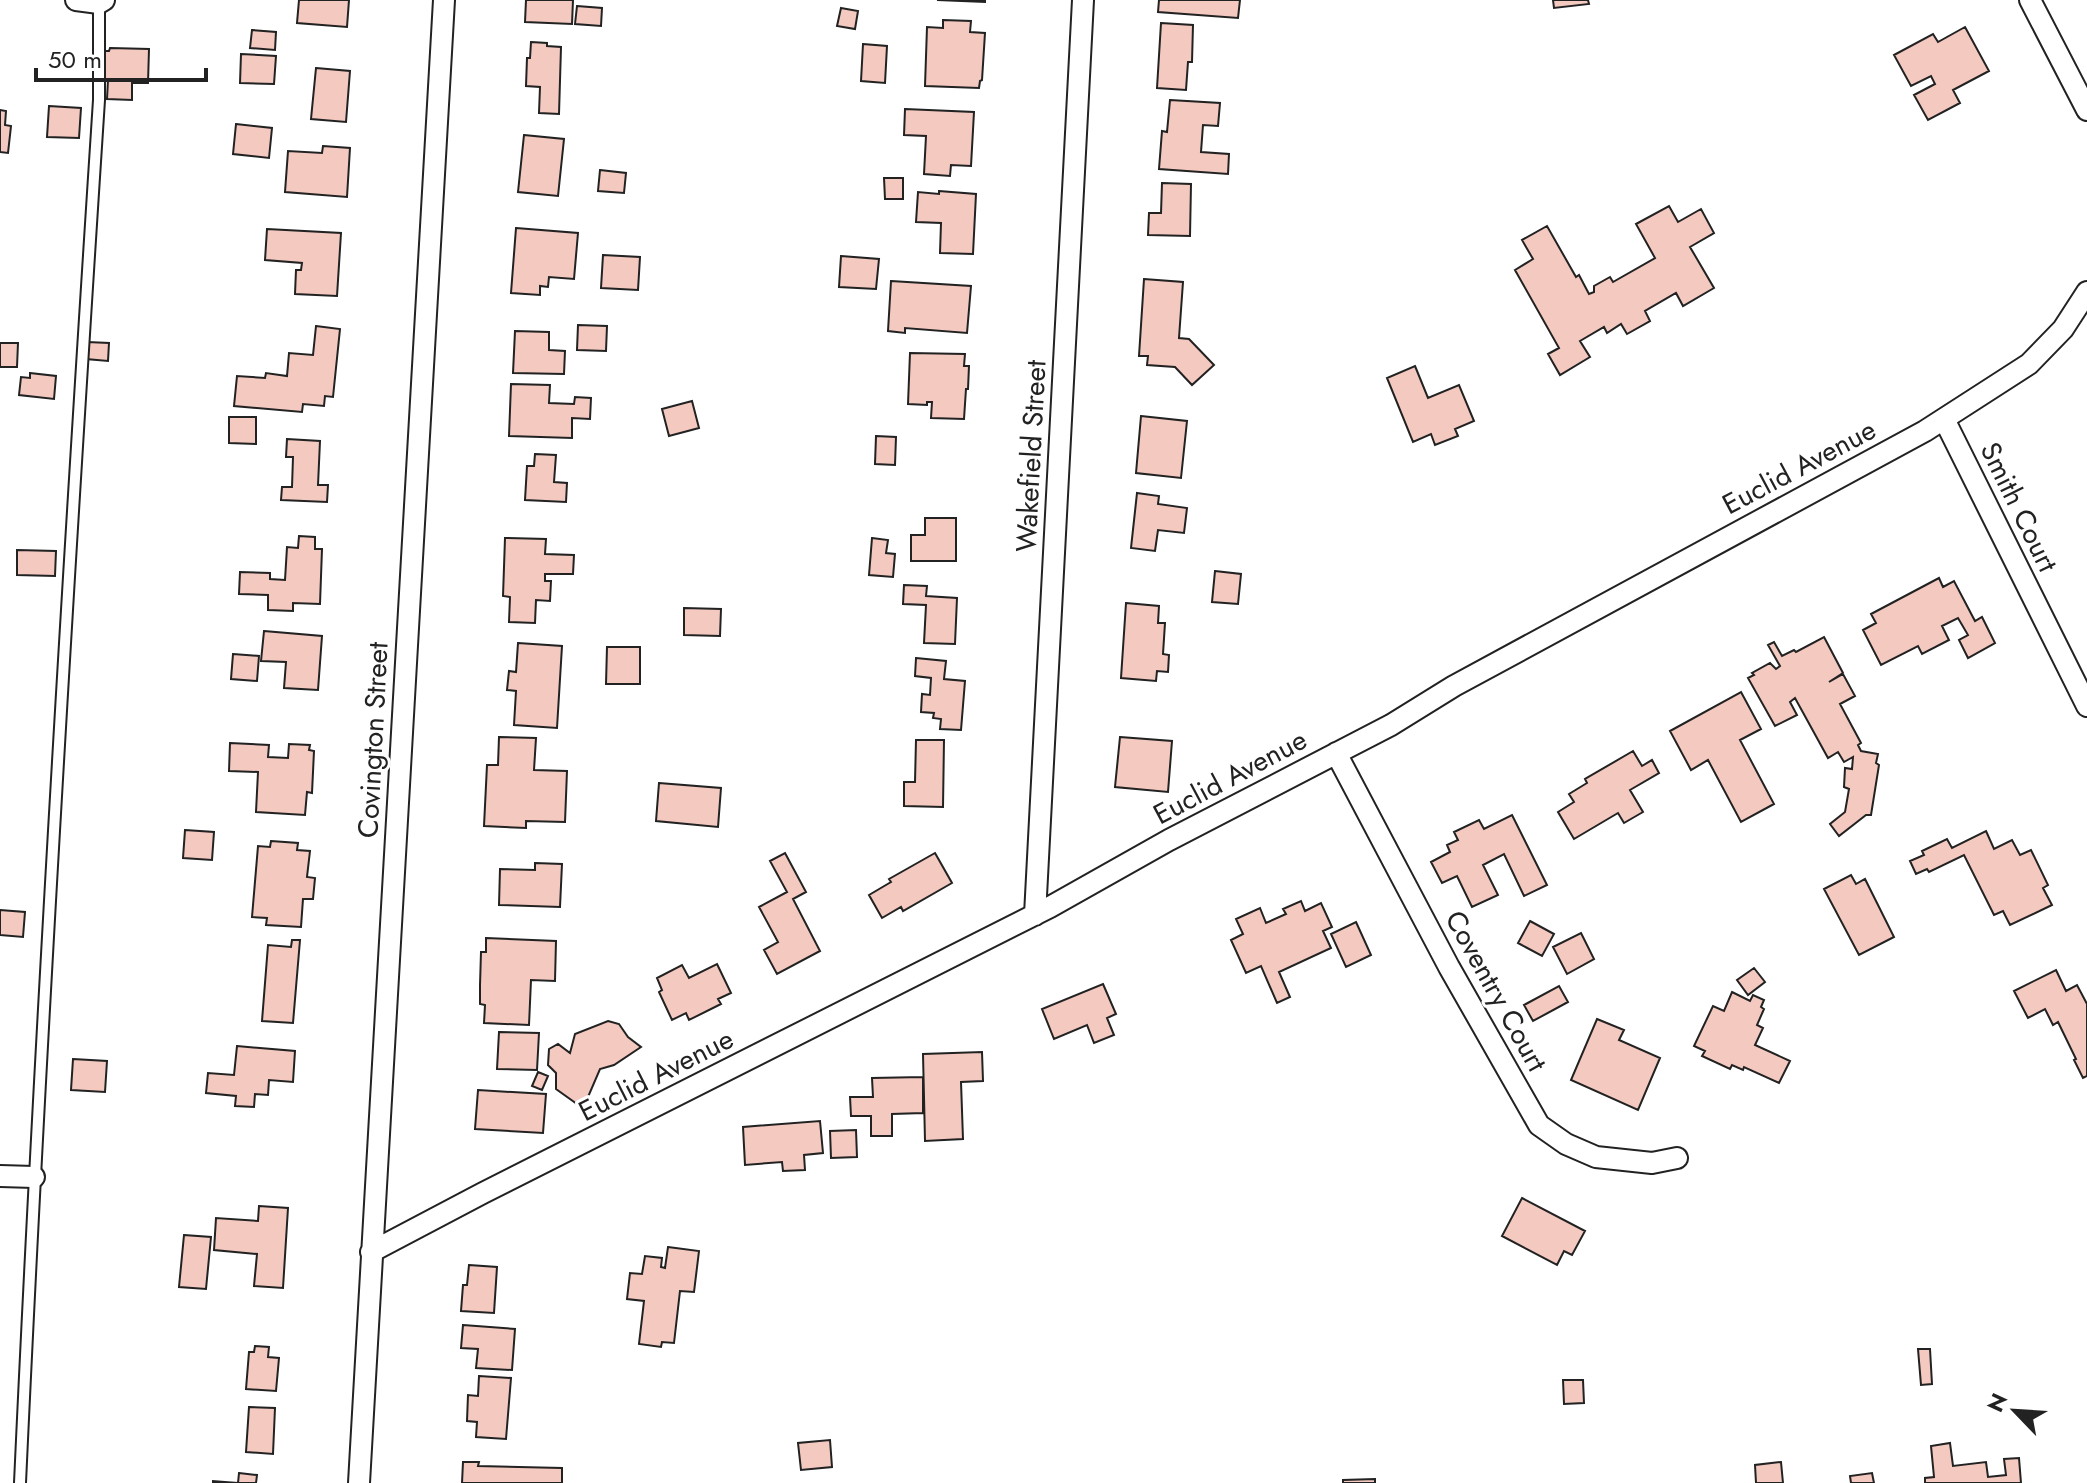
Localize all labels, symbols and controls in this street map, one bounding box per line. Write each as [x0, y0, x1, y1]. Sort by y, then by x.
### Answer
scale bar [36, 32, 206, 82]
text: 50 m [48, 42, 102, 77]
street label: Wakefield Street [1006, 359, 1057, 553]
street label: Euclid Avenue [1715, 409, 1883, 525]
street label: Smith Court [1970, 435, 2068, 579]
street label: Covington Street [347, 641, 399, 839]
street label: Euclid Avenue [1146, 719, 1314, 835]
street label: Coventry Court [1435, 903, 1557, 1079]
street label: Euclid Avenue [571, 1018, 741, 1132]
north arrow [1975, 1371, 2055, 1451]
text: N [1979, 1388, 2015, 1417]

